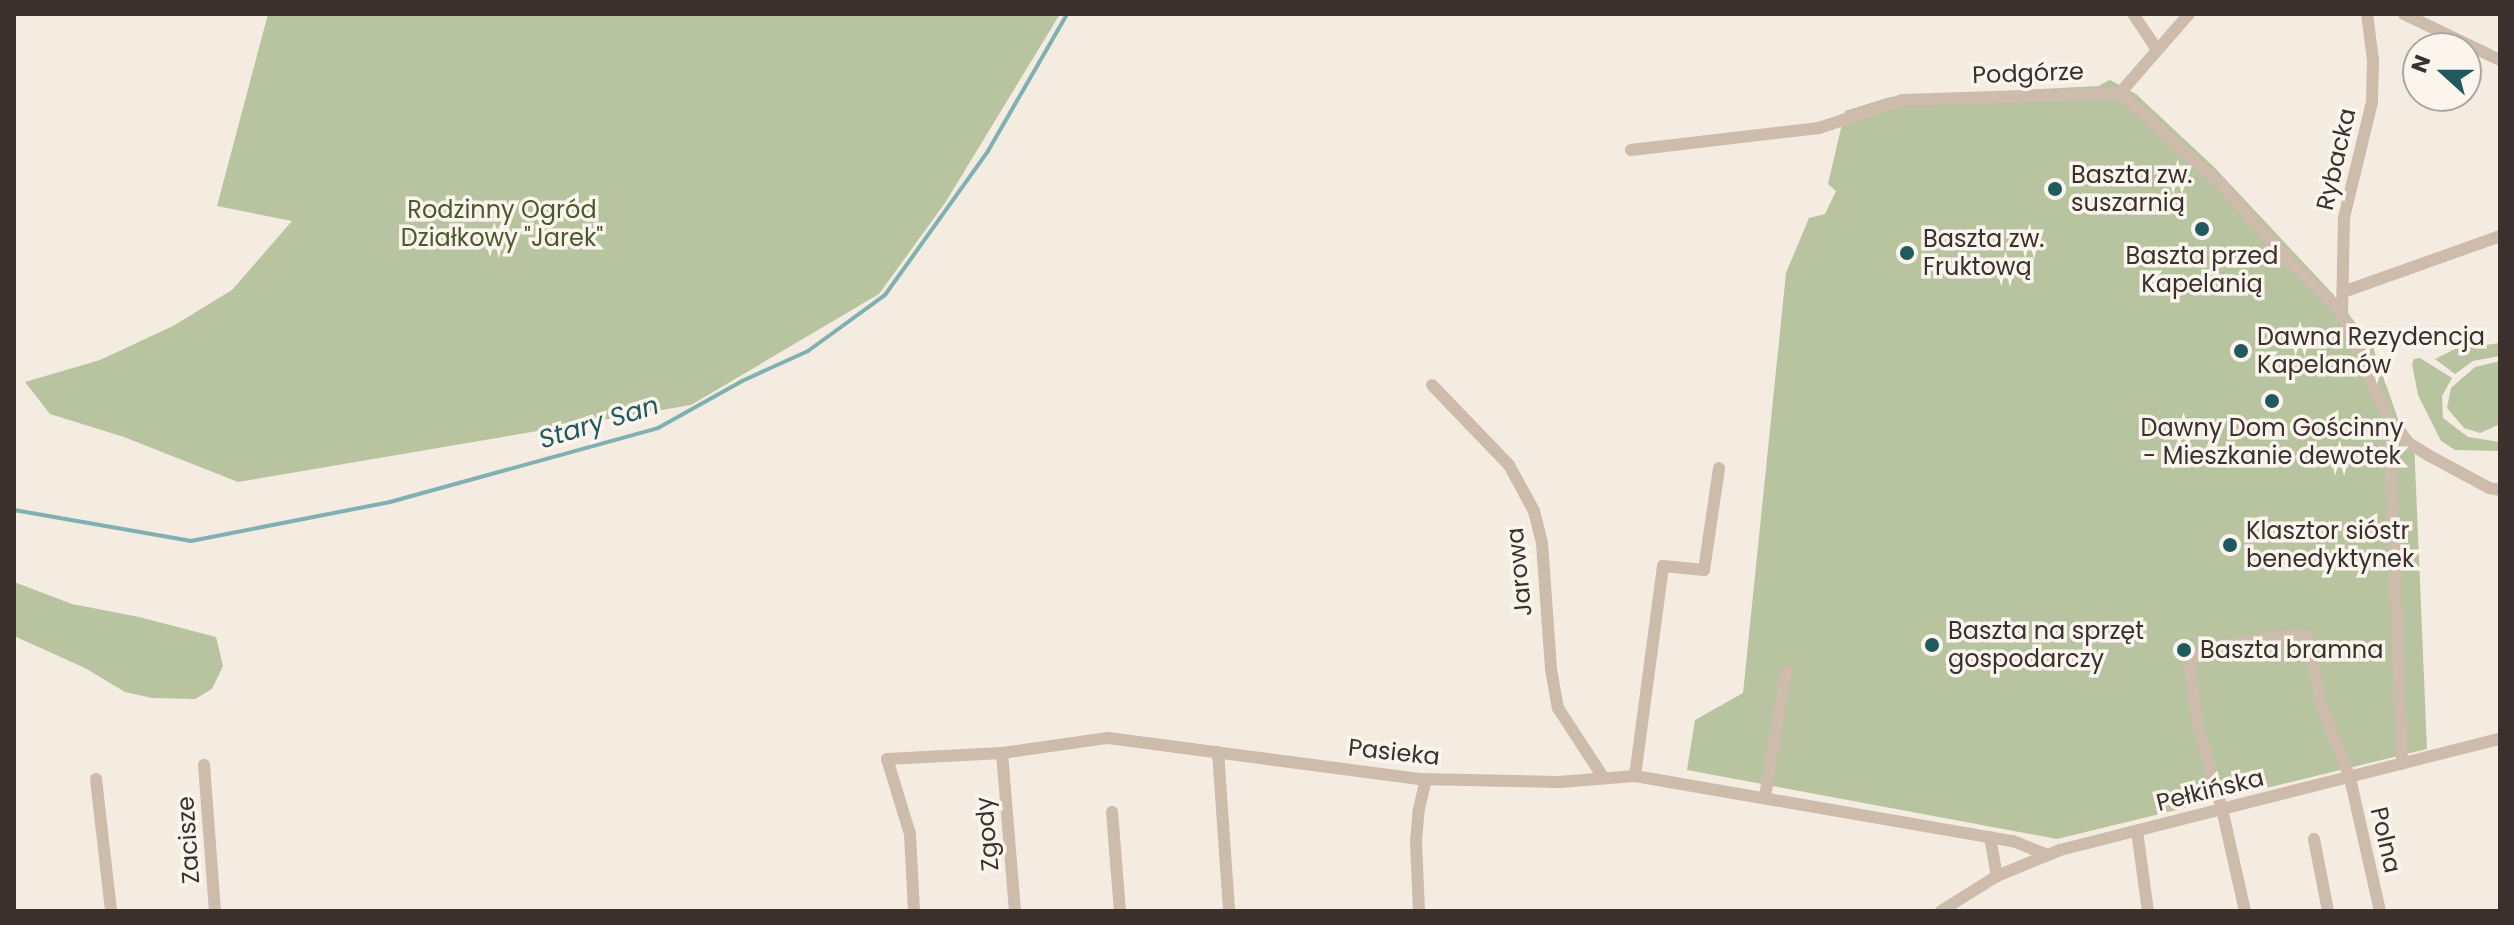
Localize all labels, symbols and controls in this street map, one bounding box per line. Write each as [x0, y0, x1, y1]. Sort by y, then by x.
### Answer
north arrow [2402, 32, 2482, 112]
text: N [2404, 51, 2438, 77]
street label: Podgórze [1972, 57, 2084, 89]
street label: Rybacka [2310, 105, 2362, 213]
place label: Baszta zw. suszarnią [2071, 161, 2192, 217]
marker: Baszta zw. suszarnią [2046, 180, 2064, 198]
park label: Rodzinny Ogród Działkowy "Jarek" [401, 196, 603, 252]
marker: Baszta przed Kapelanią [2193, 220, 2211, 238]
place label: Baszta zw. Fruktową [1923, 225, 2044, 281]
place label: Baszta przed Kapelanią [2126, 242, 2278, 298]
marker: Baszta zw. Fruktową [1898, 244, 1916, 262]
place label: Dawna Rezydencja Kapelanów [2257, 323, 2485, 379]
marker: Dawna Rezydencja Kapelanów [2232, 342, 2250, 360]
water label: Stary San [535, 390, 663, 456]
marker: Dawny Dom Gościnny - Mieszkanie dewotek [2263, 392, 2281, 410]
place label: Dawny Dom Gościnny - Mieszkanie dewotek [2141, 414, 2403, 470]
place label: Klasztor sióstr benedyktynek [2246, 517, 2414, 573]
street label: Jarowa [1500, 526, 1538, 618]
marker: Klasztor sióstr benedyktynek [2221, 536, 2239, 554]
place label: Baszta na sprzęt gospodarczy [1948, 617, 2144, 673]
marker: Baszta na sprzęt gospodarczy [1923, 636, 1941, 654]
place label: Baszta bramna [2200, 636, 2383, 664]
marker: Baszta bramna [2175, 641, 2193, 659]
street label: Pasieka [1347, 733, 1441, 771]
street label: Pełkińska [2153, 763, 2267, 817]
street label: Zacisze [171, 795, 205, 885]
street label: Zgody [969, 796, 1005, 872]
street label: Polna [2364, 804, 2408, 876]

